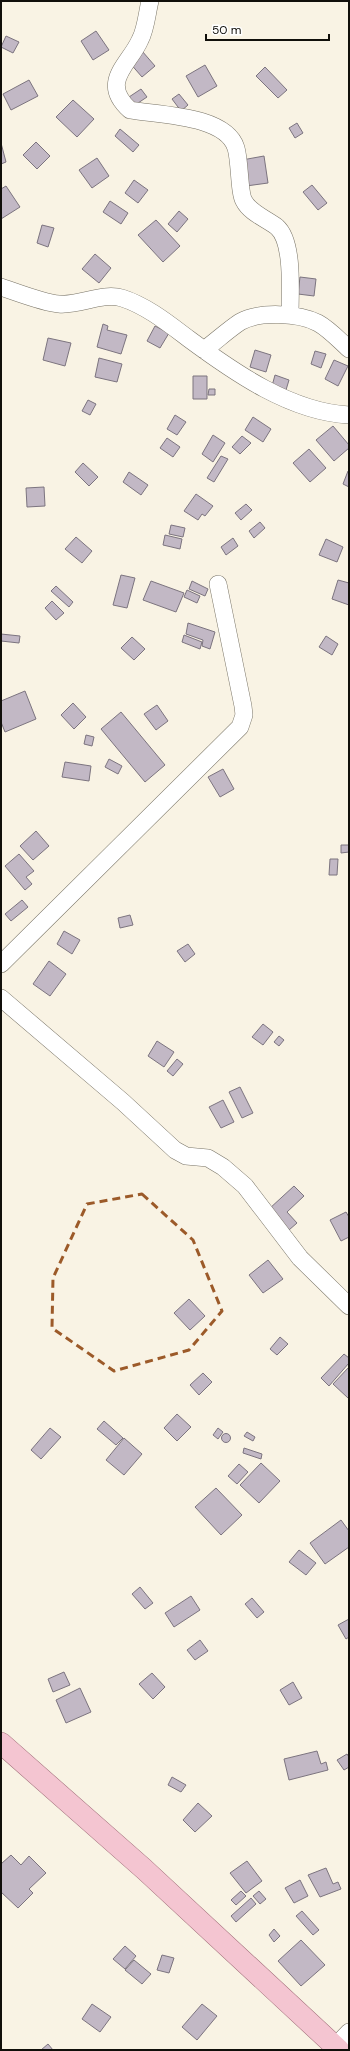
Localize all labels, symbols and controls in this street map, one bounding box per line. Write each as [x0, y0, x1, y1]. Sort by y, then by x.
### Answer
scale bar [206, 16, 329, 42]
text: 50 m [212, 22, 241, 38]

